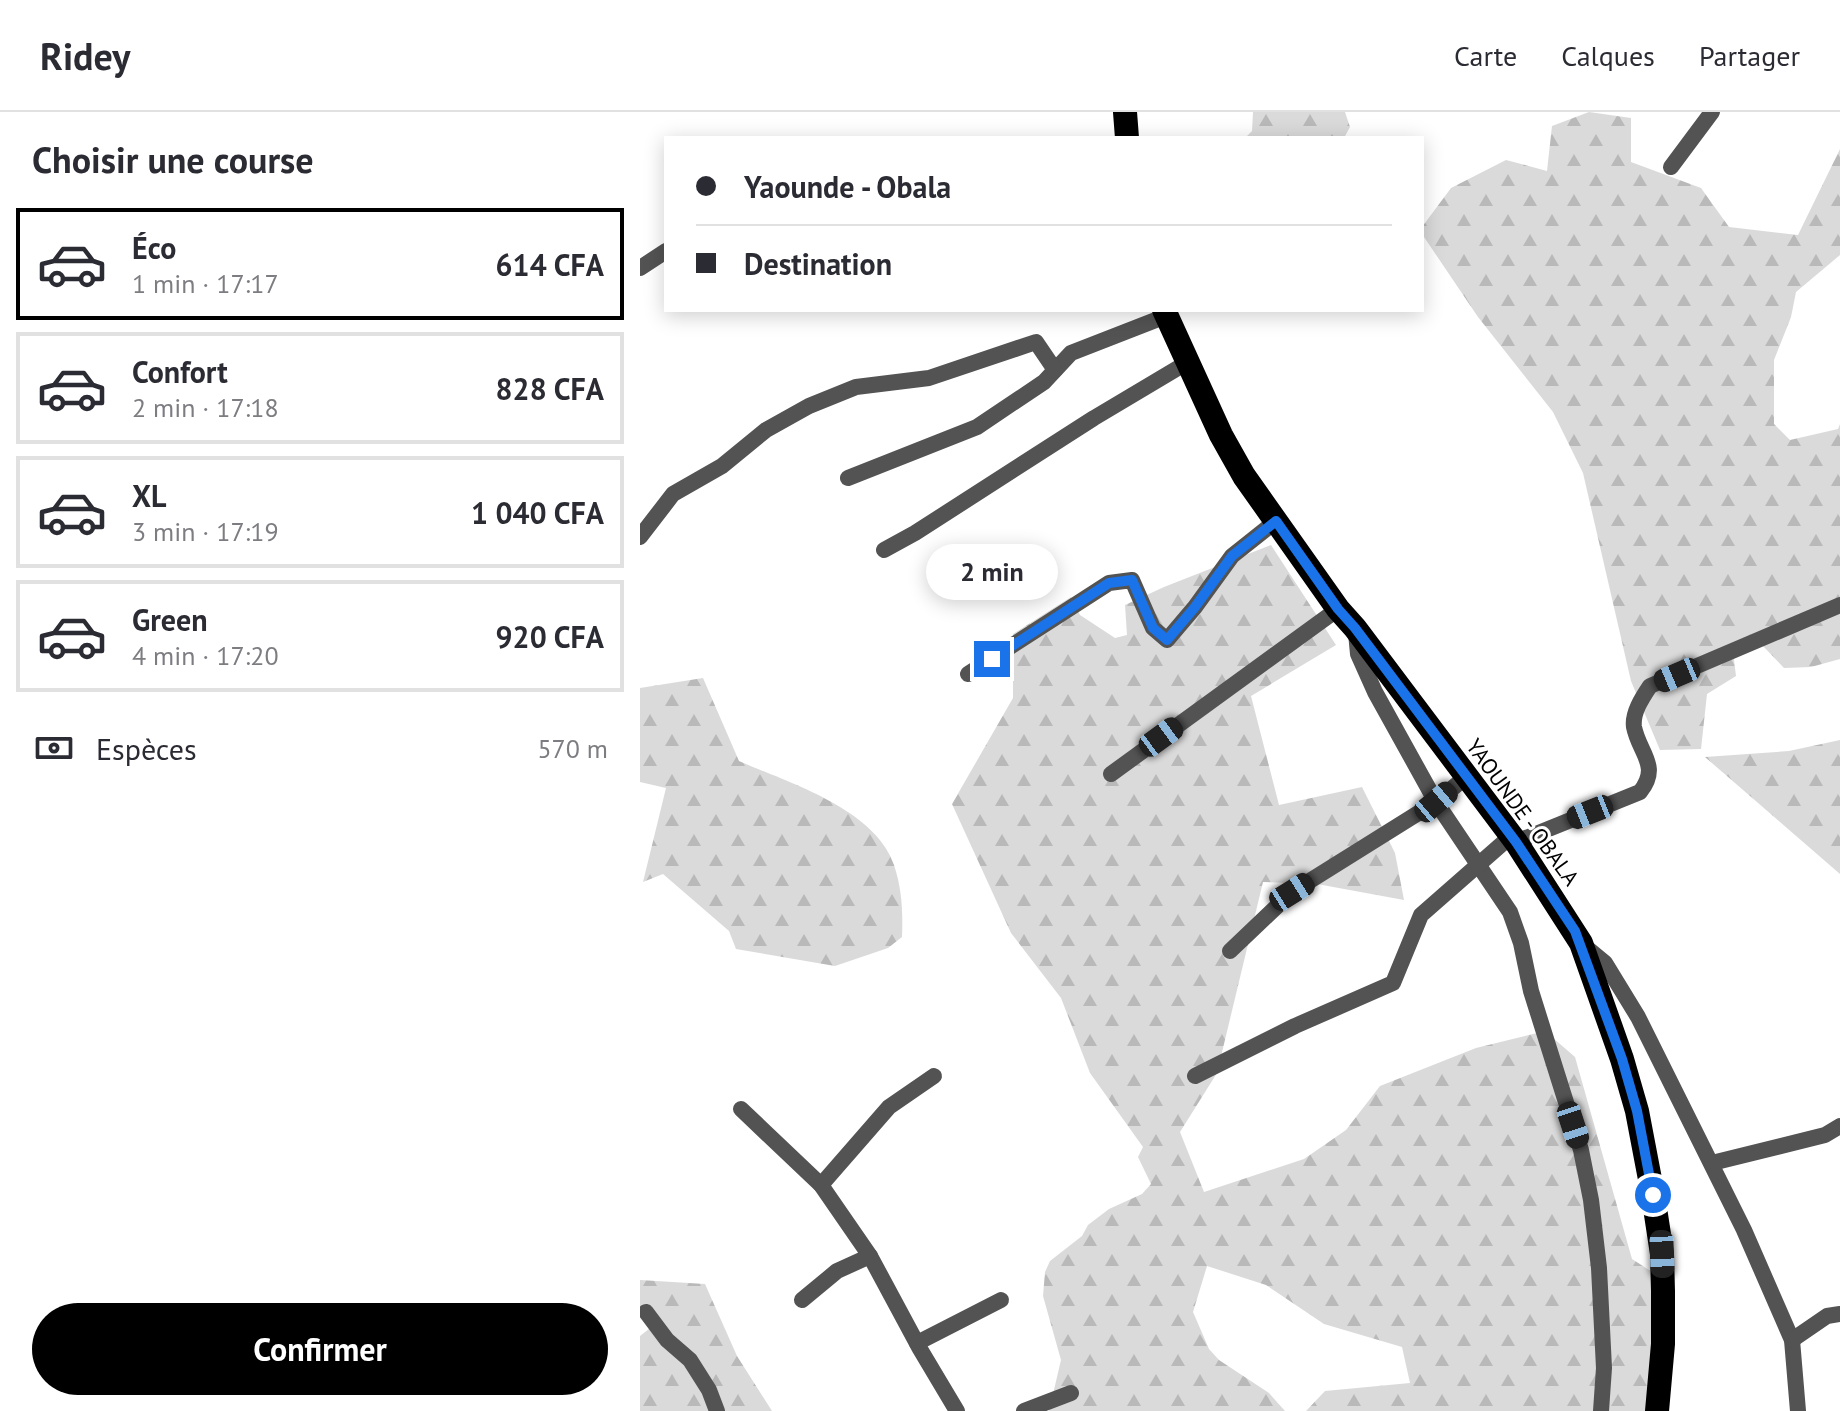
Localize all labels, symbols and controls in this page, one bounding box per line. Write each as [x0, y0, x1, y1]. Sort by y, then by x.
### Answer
text: Ridey [40, 31, 131, 80]
text: Carte [1454, 37, 1517, 74]
text: Calques [1561, 37, 1655, 74]
text: Partager [1699, 37, 1800, 74]
text: Choisir une course [32, 136, 314, 183]
text: Yaounde - Obala [744, 167, 951, 206]
icon: car [36, 228, 108, 300]
text: Éco [132, 228, 176, 267]
text: Destination [744, 244, 892, 283]
text: 614 CFA [496, 245, 604, 284]
text: 1 min · 17:17 [132, 267, 279, 300]
icon: car [36, 352, 108, 424]
text: Confort [132, 352, 228, 391]
text: 828 CFA [496, 369, 604, 408]
text: 2 min · 17:18 [132, 391, 279, 424]
icon: car [36, 476, 108, 548]
text: XL [132, 476, 166, 515]
text: 1 040 CFA [471, 493, 604, 532]
text: 3 min · 17:19 [132, 515, 279, 548]
callout: 2 min [926, 543, 1058, 599]
text: 2 min [960, 555, 1024, 588]
icon: car [36, 600, 108, 672]
text: Green [132, 600, 207, 639]
text: 920 CFA [496, 617, 604, 656]
text: 4 min · 17:20 [132, 639, 279, 672]
route end [974, 641, 1010, 677]
car [1650, 655, 1704, 695]
car [1135, 713, 1187, 761]
icon: cash [32, 726, 76, 770]
text: Espèces [96, 729, 197, 768]
text: 570 m [537, 732, 608, 765]
street label: YAOUNDE - OBALA [1460, 733, 1586, 891]
car [1410, 777, 1462, 827]
car [1563, 792, 1617, 832]
car [1265, 869, 1319, 915]
car [1554, 1098, 1592, 1152]
route start [1635, 1177, 1671, 1213]
car [1649, 1230, 1675, 1278]
button: Confirmer [32, 1303, 608, 1395]

